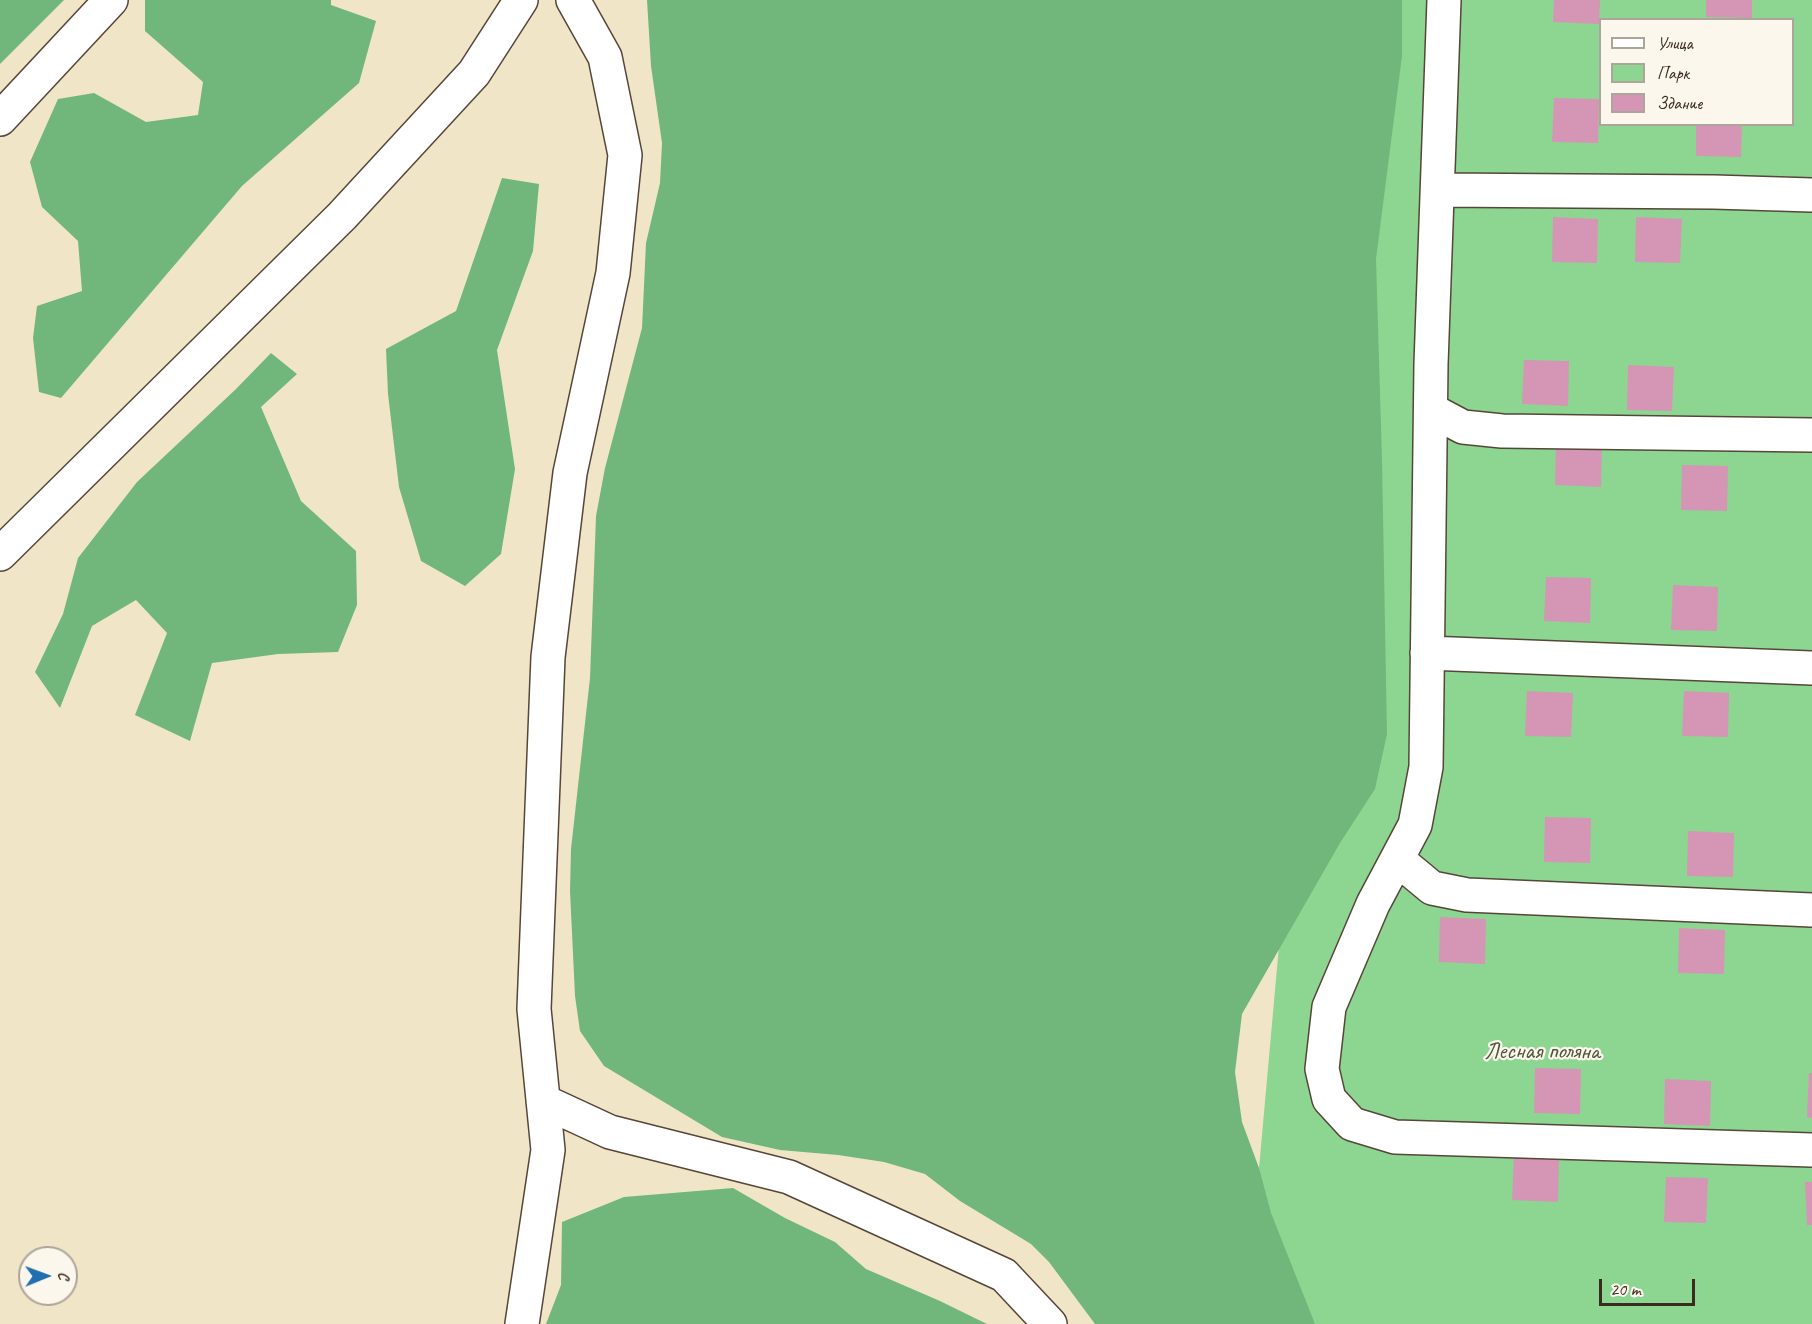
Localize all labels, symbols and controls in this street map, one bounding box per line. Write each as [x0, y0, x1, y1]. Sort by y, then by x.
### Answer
legend [1599, 18, 1794, 126]
text: Улица [1657, 32, 1693, 54]
text: Парк [1657, 62, 1689, 84]
text: Здание [1657, 92, 1702, 114]
park label: Лесная поляна [1484, 1038, 1600, 1066]
north arrow [18, 1246, 78, 1306]
scale bar [1602, 1267, 1698, 1305]
text: С [54, 1272, 74, 1280]
text: 20 m [1610, 1278, 1641, 1300]

